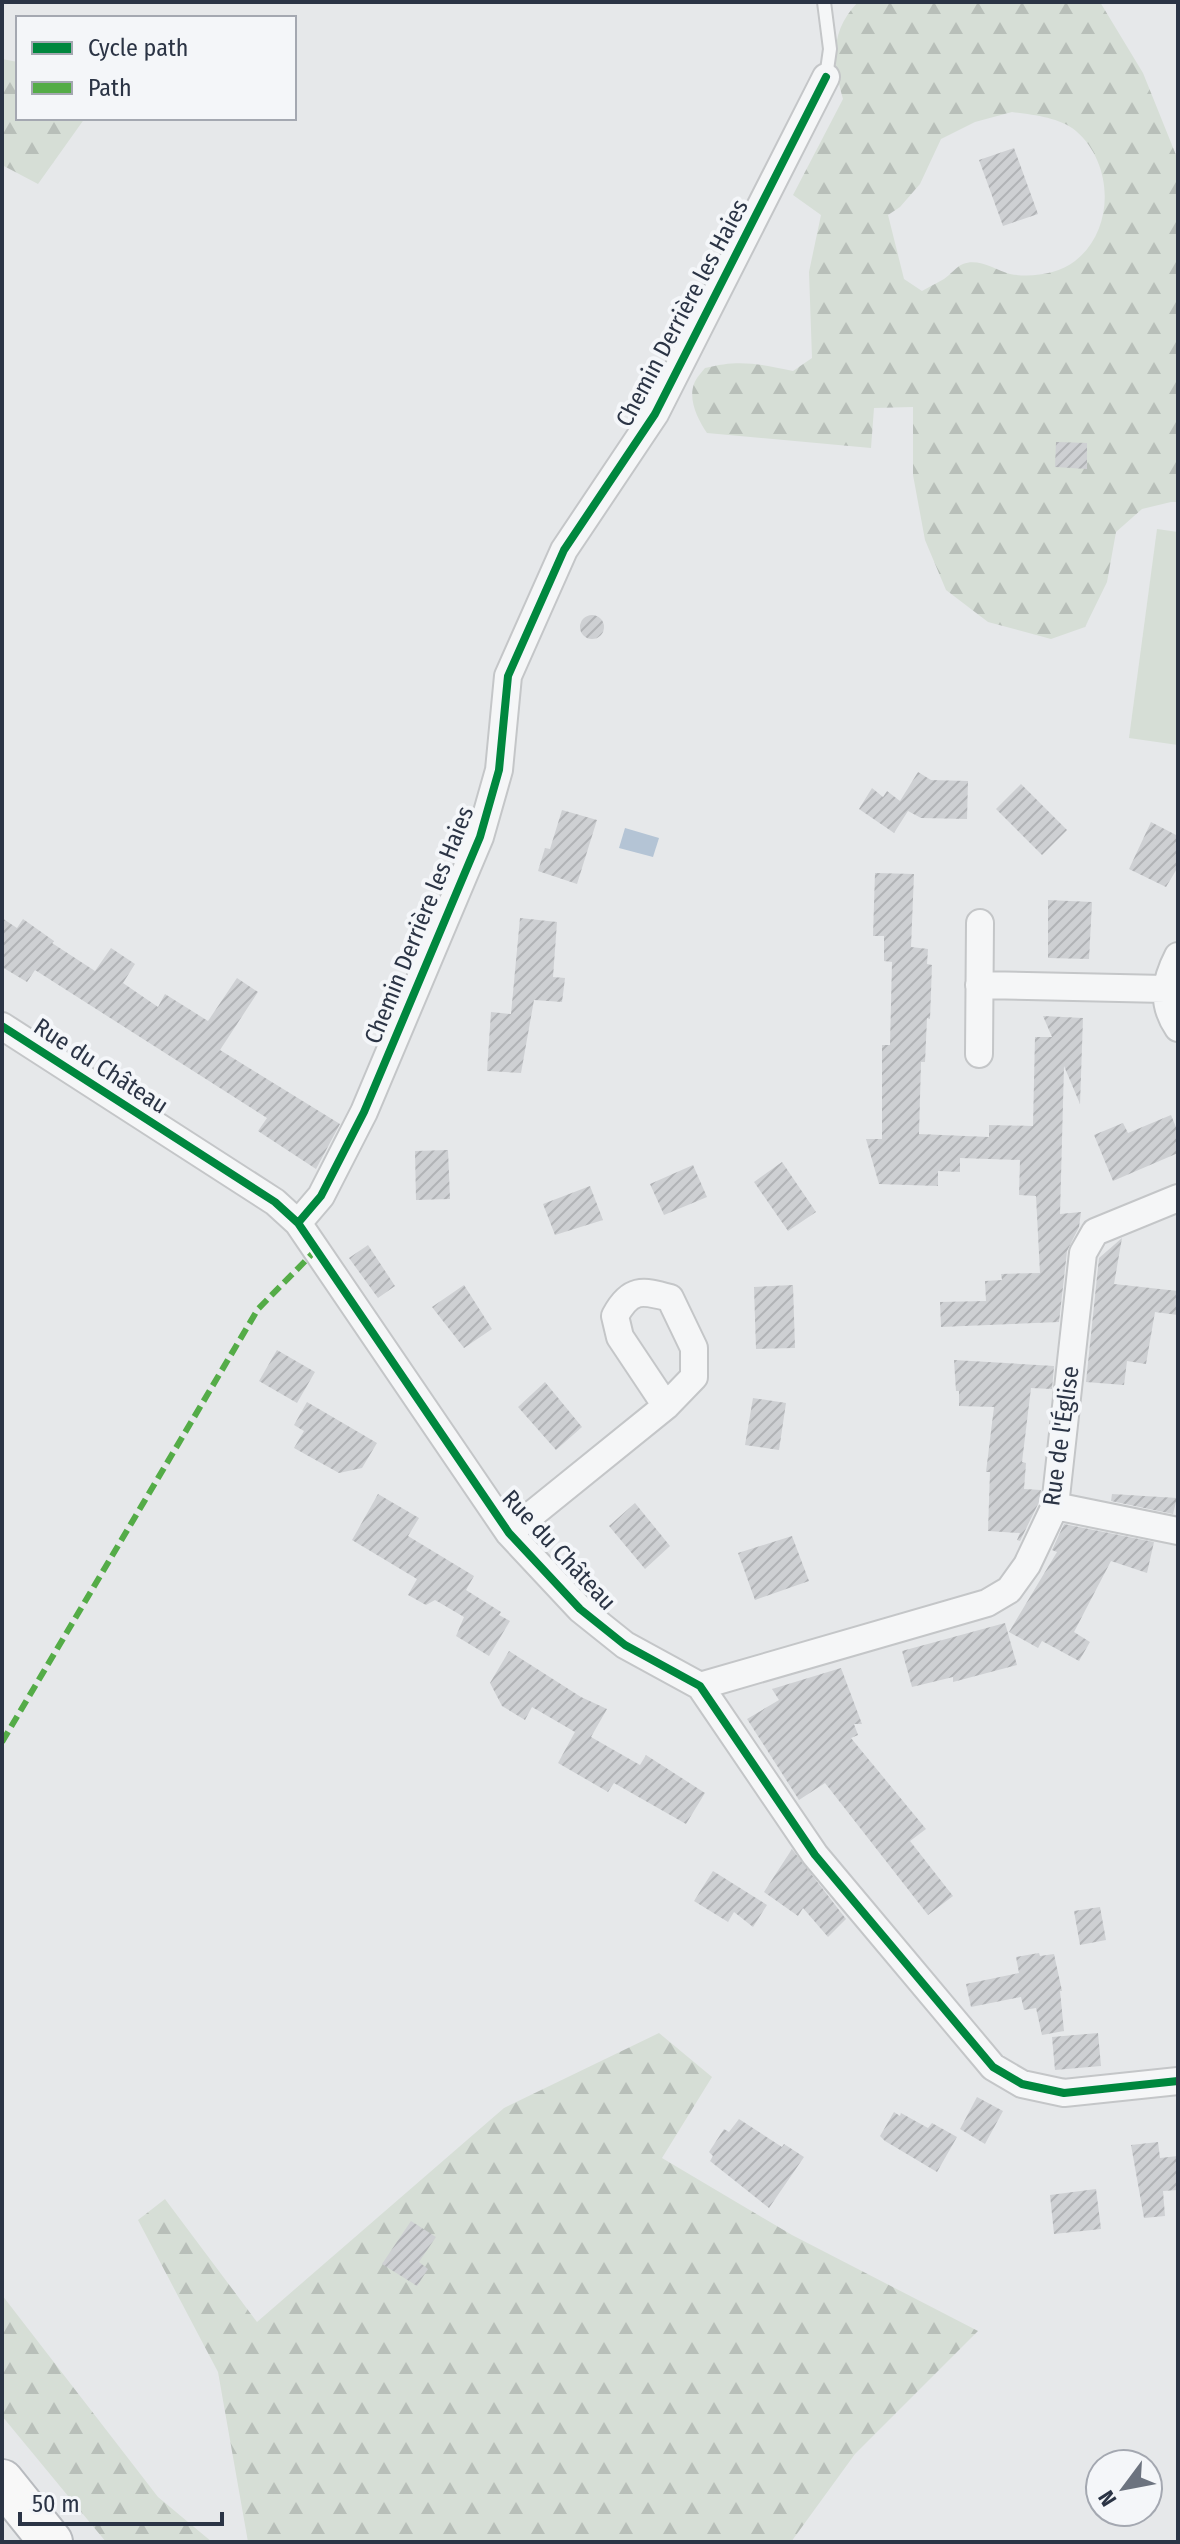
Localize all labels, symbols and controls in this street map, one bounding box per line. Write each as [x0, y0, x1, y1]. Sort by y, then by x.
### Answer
legend [16, 16, 296, 120]
text: Cycle path [88, 34, 188, 62]
text: Path [88, 74, 132, 102]
street label: Chemin Derrière les Haies [610, 195, 754, 431]
street label: Chemin Derrière les Haies [359, 802, 479, 1048]
street label: Rue du Château [29, 1012, 173, 1120]
street label: Rue de l'Église [1036, 1364, 1085, 1508]
street label: Rue du Château [496, 1484, 622, 1616]
north arrow [1084, 2448, 1164, 2528]
scale bar [20, 2476, 222, 2526]
text: N [1093, 2486, 1122, 2511]
text: 50 m [32, 2490, 80, 2518]

